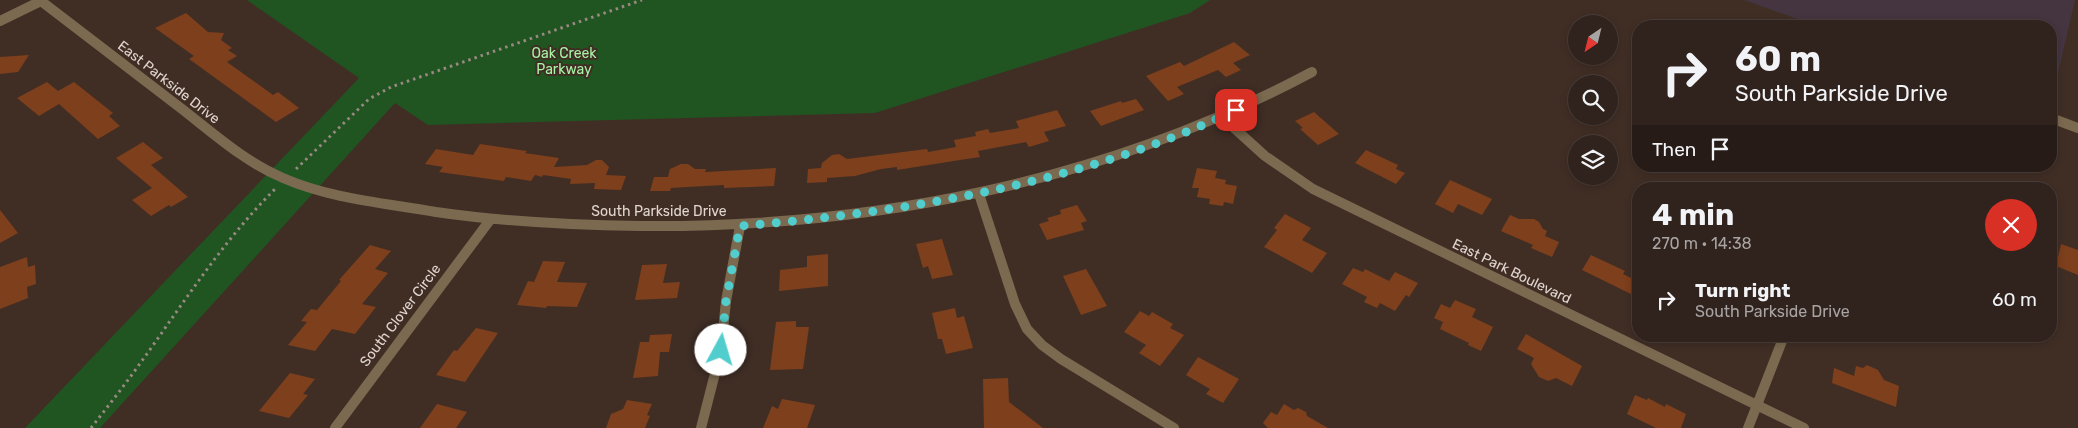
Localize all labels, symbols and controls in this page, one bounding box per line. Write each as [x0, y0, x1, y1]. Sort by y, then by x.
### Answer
north arrow [1568, 15, 1618, 65]
map controls [1568, 15, 1618, 185]
street label: East Parkside Drive [114, 37, 223, 128]
text: 60 m [1735, 38, 1821, 80]
icon: right [1652, 40, 1717, 105]
park label: Oak Creek Parkway [531, 45, 597, 78]
button: search [1568, 75, 1618, 125]
text: South Parkside Drive [1735, 80, 1948, 107]
pin [1215, 89, 1257, 131]
icon: arrive [1222, 96, 1250, 124]
button: layers [1568, 135, 1618, 185]
icon: arrive [1706, 135, 1734, 163]
text: Then [1652, 138, 1696, 161]
text: 4 min [1652, 197, 1734, 233]
button: close [1985, 199, 2037, 251]
street label: South Parkside Drive [591, 203, 727, 220]
text: 270 m · 14:38 [1652, 234, 1752, 253]
street label: East Park Boulevard [1450, 235, 1574, 308]
street label: South Clover Circle [356, 261, 445, 370]
text: Turn right [1695, 279, 1790, 302]
icon: right [1652, 286, 1680, 314]
text: 60 m [1992, 288, 2037, 311]
text: South Parkside Drive [1695, 302, 1850, 321]
position arrow [694, 323, 746, 375]

